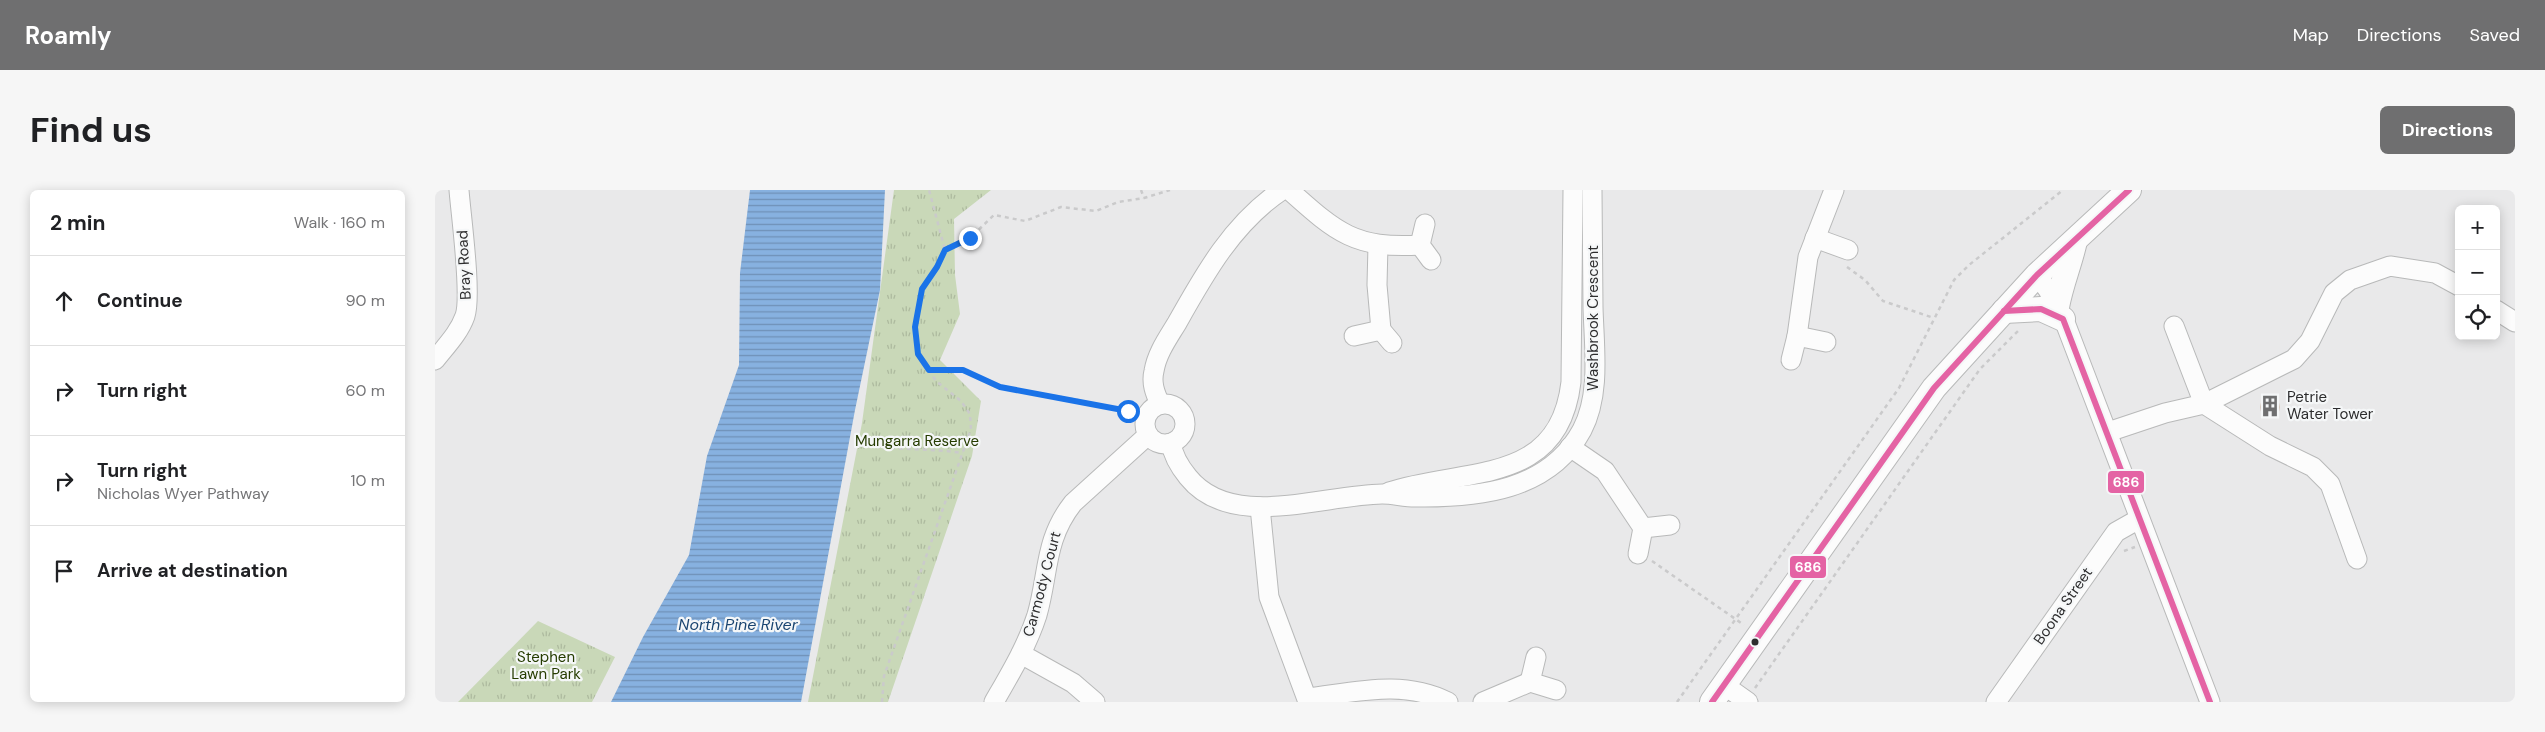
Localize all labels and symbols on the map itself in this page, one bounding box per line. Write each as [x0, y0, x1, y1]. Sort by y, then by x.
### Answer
route end [959, 227, 982, 250]
street label: Bray Road [452, 230, 476, 300]
street label: Washbrook Crescent [1583, 245, 1603, 391]
place label: Petrie Water Tower [2287, 387, 2374, 424]
building icon: Petrie Water Tower [2257, 393, 2283, 419]
route start [1117, 400, 1140, 423]
park label: Mungarra Reserve [855, 431, 979, 451]
line badge: 686 [2107, 470, 2145, 494]
text: 686 [2113, 473, 2139, 491]
street label: Carmody Court [1018, 529, 1066, 639]
line badge: 686 [1789, 555, 1827, 579]
text: 686 [1795, 558, 1821, 576]
street label: Boona Street [2029, 563, 2097, 649]
water label: North Pine River [678, 614, 799, 635]
unlabelled marker [1750, 637, 1760, 647]
park label: Stephen Lawn Park [511, 647, 581, 684]

